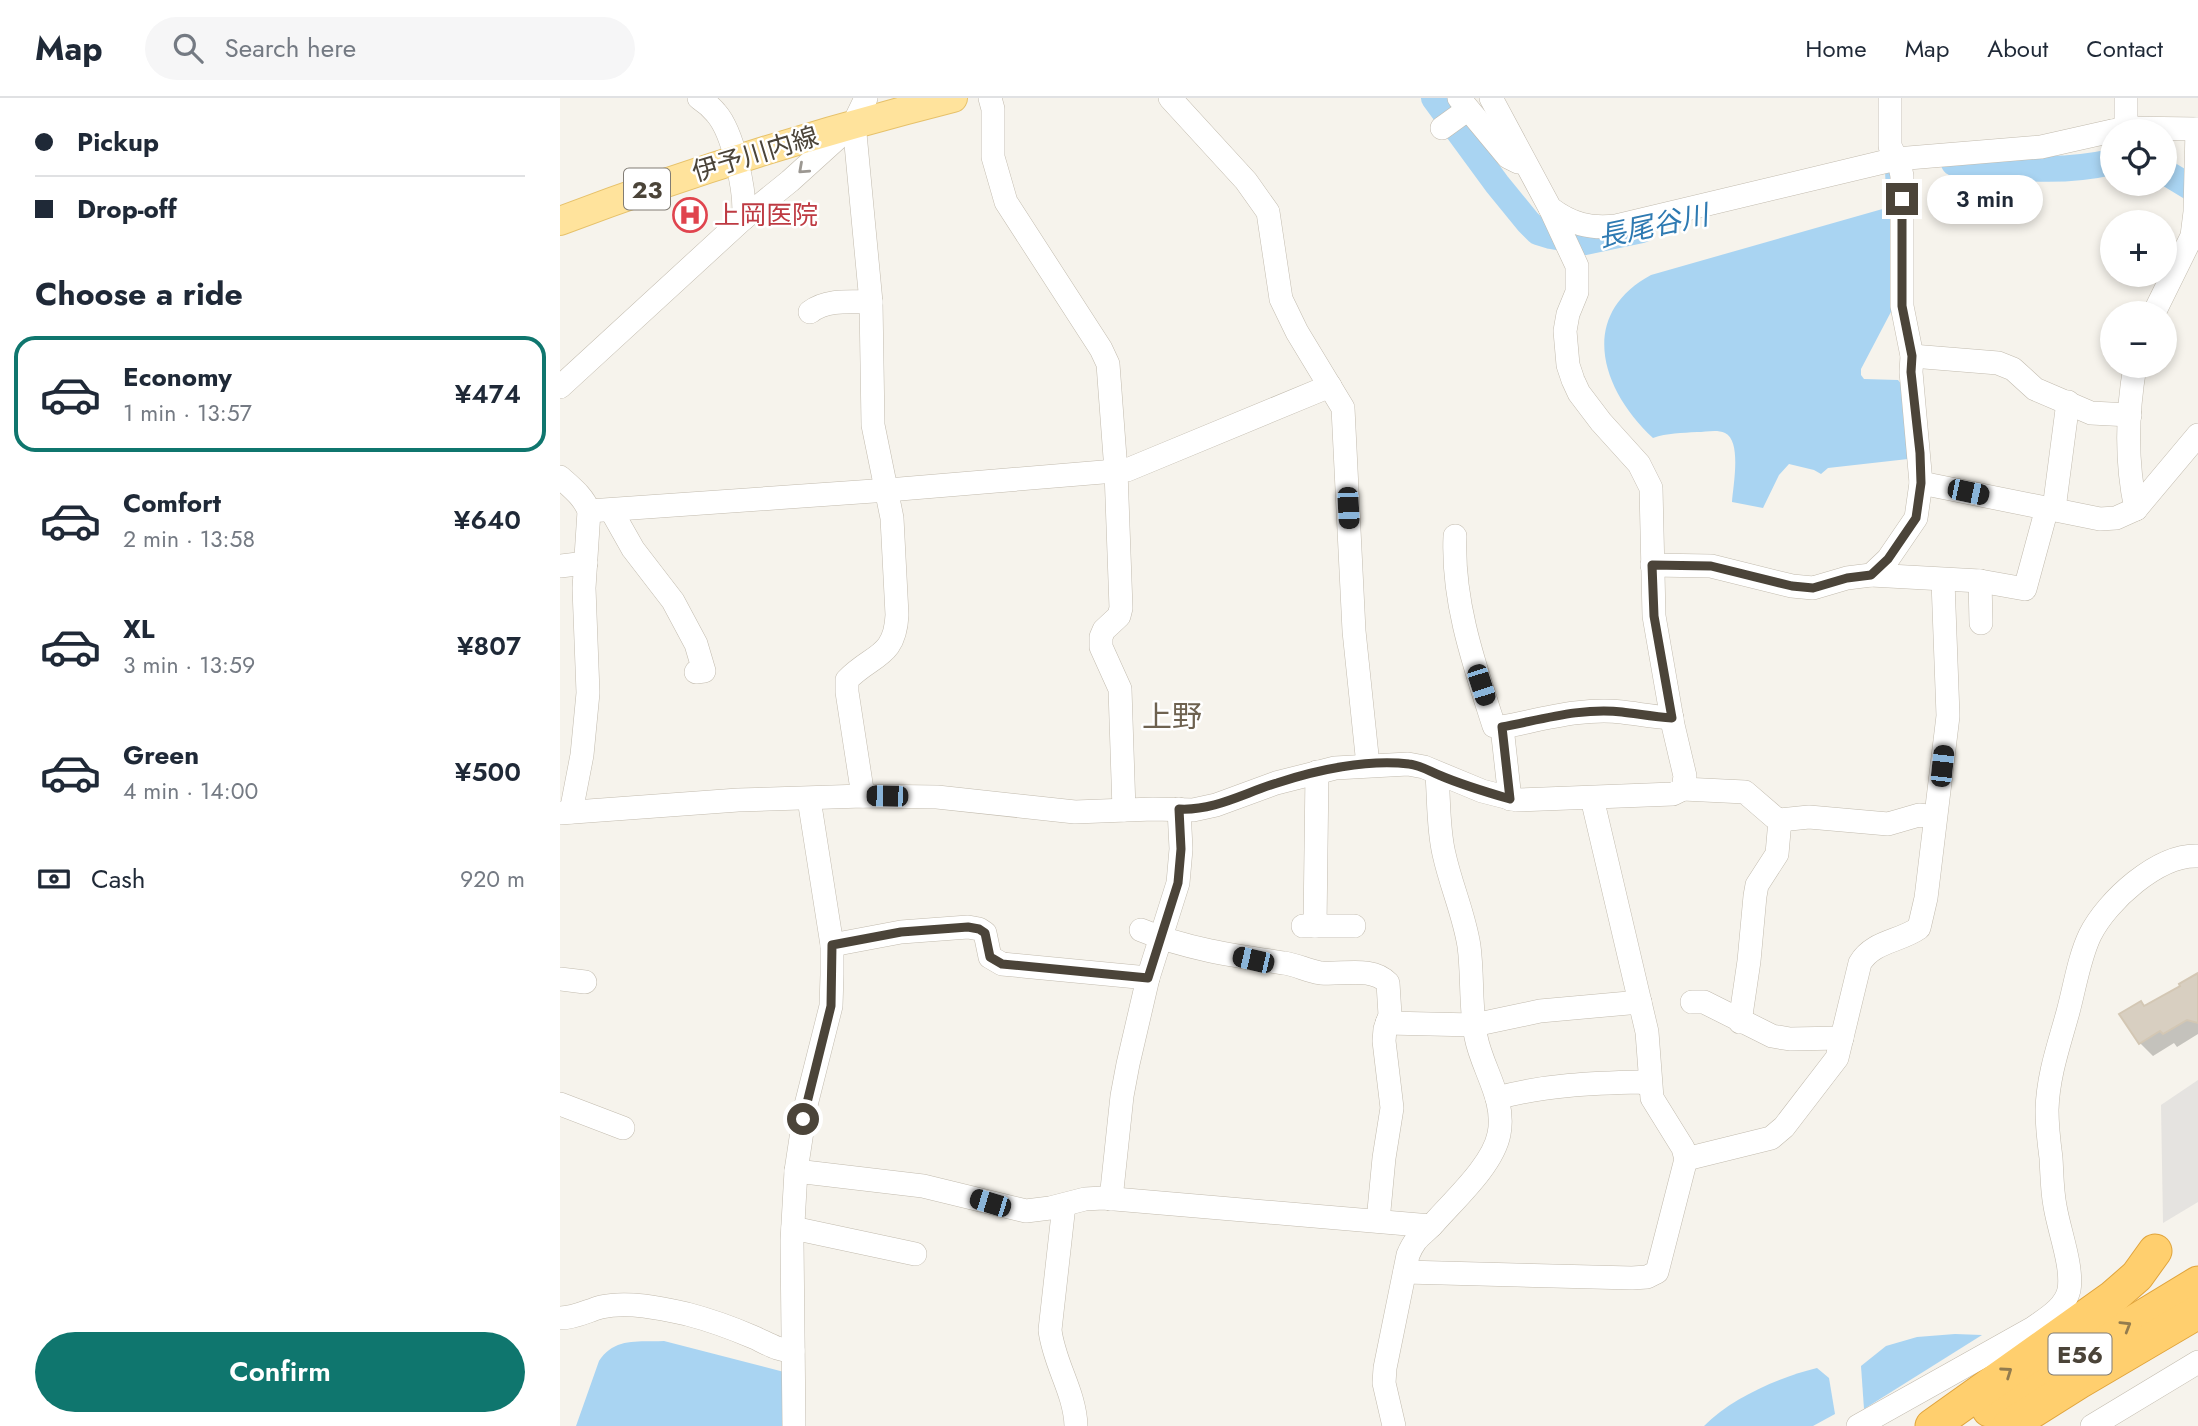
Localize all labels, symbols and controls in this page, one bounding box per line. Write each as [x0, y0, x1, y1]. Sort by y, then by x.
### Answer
search box [145, 17, 635, 80]
text: Map [35, 25, 103, 72]
icon: search [169, 29, 207, 67]
text: Search here [225, 29, 356, 67]
text: Home [1805, 31, 1867, 66]
text: Map [1905, 31, 1949, 66]
text: About [1987, 31, 2048, 66]
text: Contact [2086, 31, 2163, 66]
street label: 伊予川内線 [687, 117, 823, 191]
map controls [2100, 119, 2177, 378]
button: locate [2100, 119, 2177, 196]
text: Pickup [77, 123, 159, 161]
one-way arrow [798, 161, 811, 173]
road number: 23 [624, 168, 670, 210]
callout: 3 min [1926, 174, 2042, 224]
text: 3 min [1956, 182, 2014, 216]
route end [1886, 183, 1918, 215]
text: Drop-off [77, 190, 177, 228]
water label: 長尾谷川 [1594, 194, 1715, 258]
hospital icon: 上岡医院 [671, 196, 709, 234]
place label: 上岡医院 [714, 196, 818, 234]
button: + [2100, 210, 2177, 287]
text: Choose a ride [35, 271, 243, 317]
button: − [2100, 301, 2177, 378]
text: Economy [123, 358, 232, 396]
icon: car [39, 363, 102, 426]
text: ¥474 [455, 375, 521, 413]
text: 1 min · 13:57 [123, 396, 252, 430]
car [1946, 477, 1991, 507]
text: Comfort [123, 484, 221, 522]
car [1337, 486, 1360, 530]
icon: car [39, 489, 102, 552]
text: ¥640 [454, 501, 521, 539]
text: 2 min · 13:58 [123, 522, 255, 556]
text: XL [123, 610, 155, 648]
icon: car [39, 615, 102, 678]
text: ¥807 [457, 627, 521, 665]
text: 3 min · 13:59 [123, 648, 255, 682]
car [1465, 662, 1498, 708]
district label: 上野 [1142, 695, 1202, 738]
text: Green [123, 736, 199, 774]
icon: car [39, 741, 102, 804]
car [1930, 744, 1955, 788]
text: ¥500 [455, 753, 521, 791]
text: 4 min · 14:00 [123, 774, 258, 808]
car [866, 785, 909, 807]
icon: cash [35, 860, 73, 898]
text: Cash [91, 860, 145, 898]
text: 920 m [460, 862, 525, 896]
car [1231, 945, 1276, 975]
route start [787, 1103, 819, 1135]
car [967, 1187, 1014, 1219]
one-way arrow [2118, 1322, 2131, 1335]
button: Confirm [35, 1332, 525, 1412]
road number: E56 [2048, 1334, 2112, 1374]
one-way arrow [1999, 1368, 2012, 1380]

